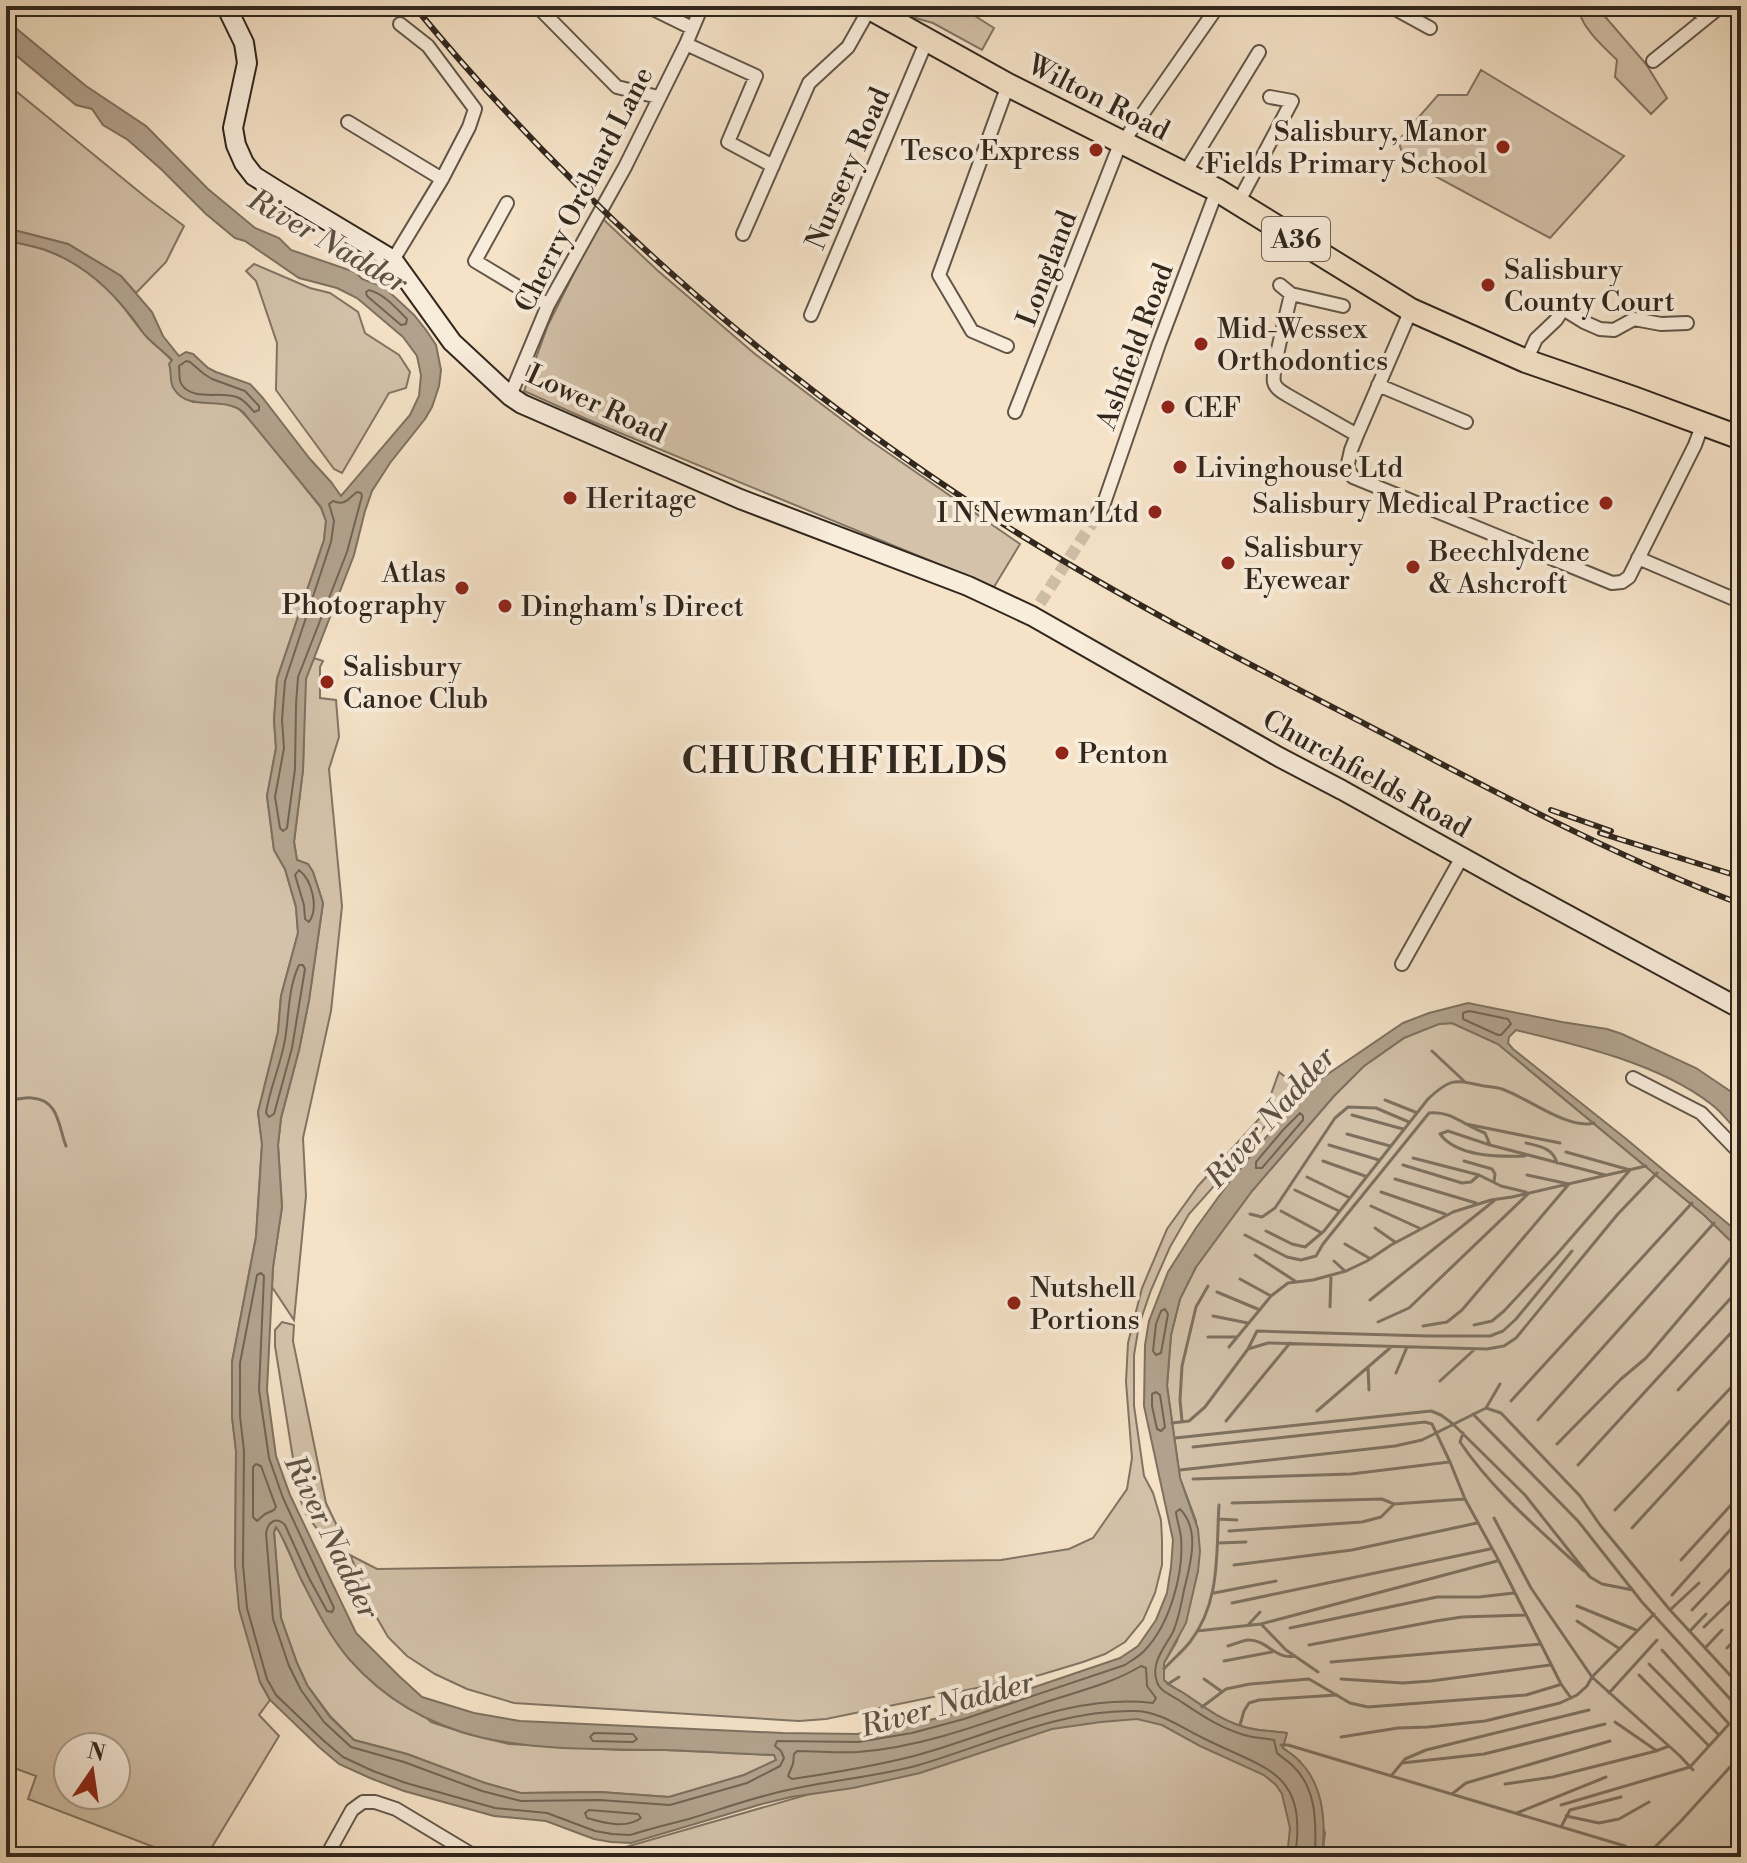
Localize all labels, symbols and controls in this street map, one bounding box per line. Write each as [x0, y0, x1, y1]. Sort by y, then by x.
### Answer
street label: Wilton Road [1021, 47, 1175, 149]
street label: Cherry Orchard Lane [507, 61, 661, 318]
street label: Nursery Road [799, 82, 898, 255]
place label: Salisbury, Manor Fields Primary School [1205, 115, 1487, 182]
place label: Tesco Express [901, 134, 1080, 169]
marker: Salisbury, Manor Fields Primary School [1494, 138, 1512, 156]
marker: Tesco Express [1087, 141, 1105, 159]
water label: River Nadder [240, 180, 415, 303]
street label: Longland [1009, 206, 1085, 331]
road number: A36 [1262, 217, 1330, 261]
place label: Salisbury County Court [1504, 253, 1675, 320]
street label: Ashfield Road [1089, 259, 1182, 435]
marker: Salisbury County Court [1479, 276, 1497, 294]
place label: Mid-Wessex Orthodontics [1217, 312, 1388, 379]
marker: Mid-Wessex Orthodontics [1192, 335, 1210, 353]
street label: Lower Road [521, 357, 672, 452]
place label: CEF [1184, 391, 1241, 426]
marker: CEF [1159, 398, 1177, 416]
place label: Livinghouse Ltd [1196, 451, 1403, 486]
marker: Livinghouse Ltd [1171, 458, 1189, 476]
place label: Heritage [586, 482, 697, 517]
place label: Salisbury Medical Practice [1252, 487, 1590, 522]
marker: Heritage [561, 489, 579, 507]
marker: Salisbury Medical Practice [1597, 494, 1615, 512]
place label: I N Newman Ltd [937, 496, 1139, 531]
marker: I N Newman Ltd [1146, 503, 1164, 521]
place label: Salisbury Eyewear [1244, 531, 1363, 598]
place label: Beechlydene & Ashcroft [1428, 535, 1590, 602]
marker: Salisbury Eyewear [1219, 554, 1237, 572]
place label: Atlas Photography [282, 556, 446, 623]
marker: Beechlydene & Ashcroft [1404, 558, 1422, 576]
marker: Atlas Photography [453, 579, 471, 597]
place label: Dingham's Direct [521, 590, 744, 625]
marker: Dingham's Direct [496, 597, 514, 615]
place label: Salisbury Canoe Club [343, 650, 488, 717]
marker: Salisbury Canoe Club [318, 673, 336, 691]
street label: Churchfields Road [1256, 703, 1477, 846]
place label: Penton [1078, 737, 1169, 772]
district label: CHURCHFIELDS [681, 740, 1009, 785]
marker: Penton [1053, 744, 1071, 762]
water label: River Nadder [1197, 1038, 1345, 1197]
place label: Nutshell Portions [1030, 1271, 1140, 1338]
marker: Nutshell Portions [1005, 1294, 1023, 1312]
water label: River Nadder [275, 1448, 388, 1627]
water label: River Nadder [856, 1663, 1039, 1747]
north arrow [52, 1731, 132, 1811]
text: N [85, 1738, 108, 1768]

